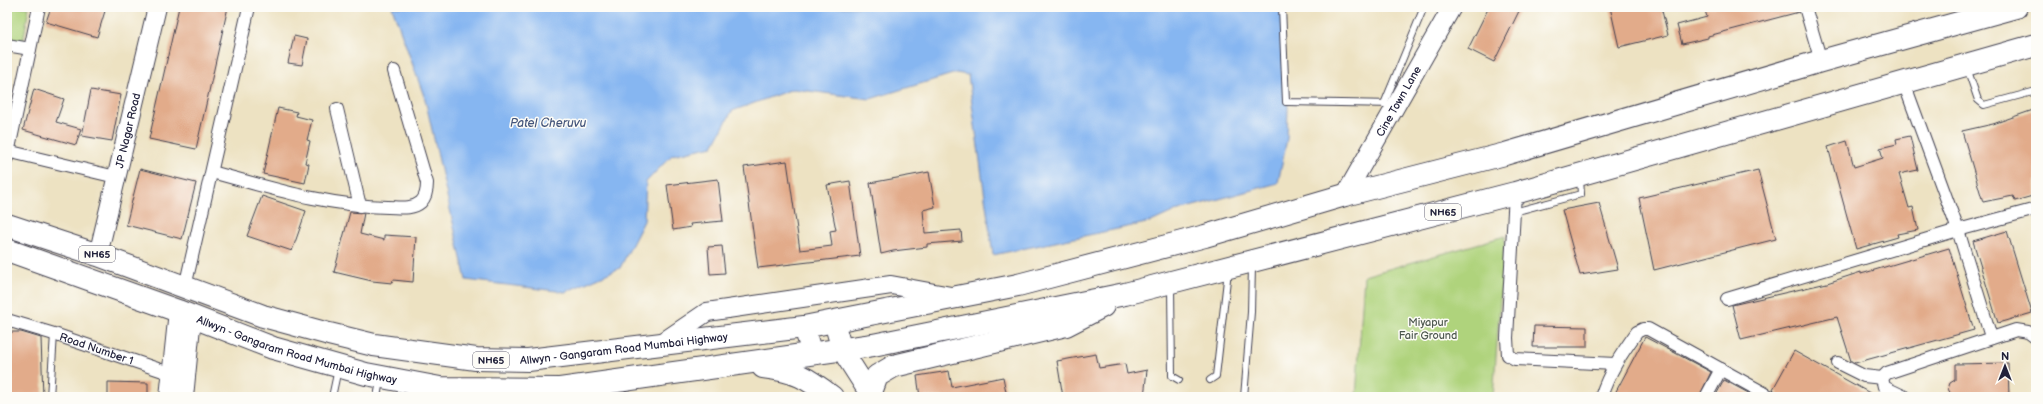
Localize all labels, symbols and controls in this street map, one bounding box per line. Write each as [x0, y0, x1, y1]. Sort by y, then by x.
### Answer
street label: Cine Town Lane [1374, 63, 1424, 139]
street label: JP Nagar Road [113, 92, 143, 169]
water label: Patel Cheruvu [510, 116, 586, 131]
road number: NH65 [1425, 204, 1461, 220]
road number: NH65 [79, 246, 115, 262]
street label: Allwyn - Gangaram Road Mumbai Highway [195, 313, 398, 387]
park label: Miyapur Fair Ground [1399, 316, 1457, 342]
street label: Road Number 1 [58, 330, 135, 367]
street label: Allwyn - Gangaram Road Mumbai Highway [520, 330, 729, 367]
north arrow [1985, 346, 2025, 386]
text: N [2001, 350, 2009, 363]
road number: NH65 [473, 352, 509, 368]

